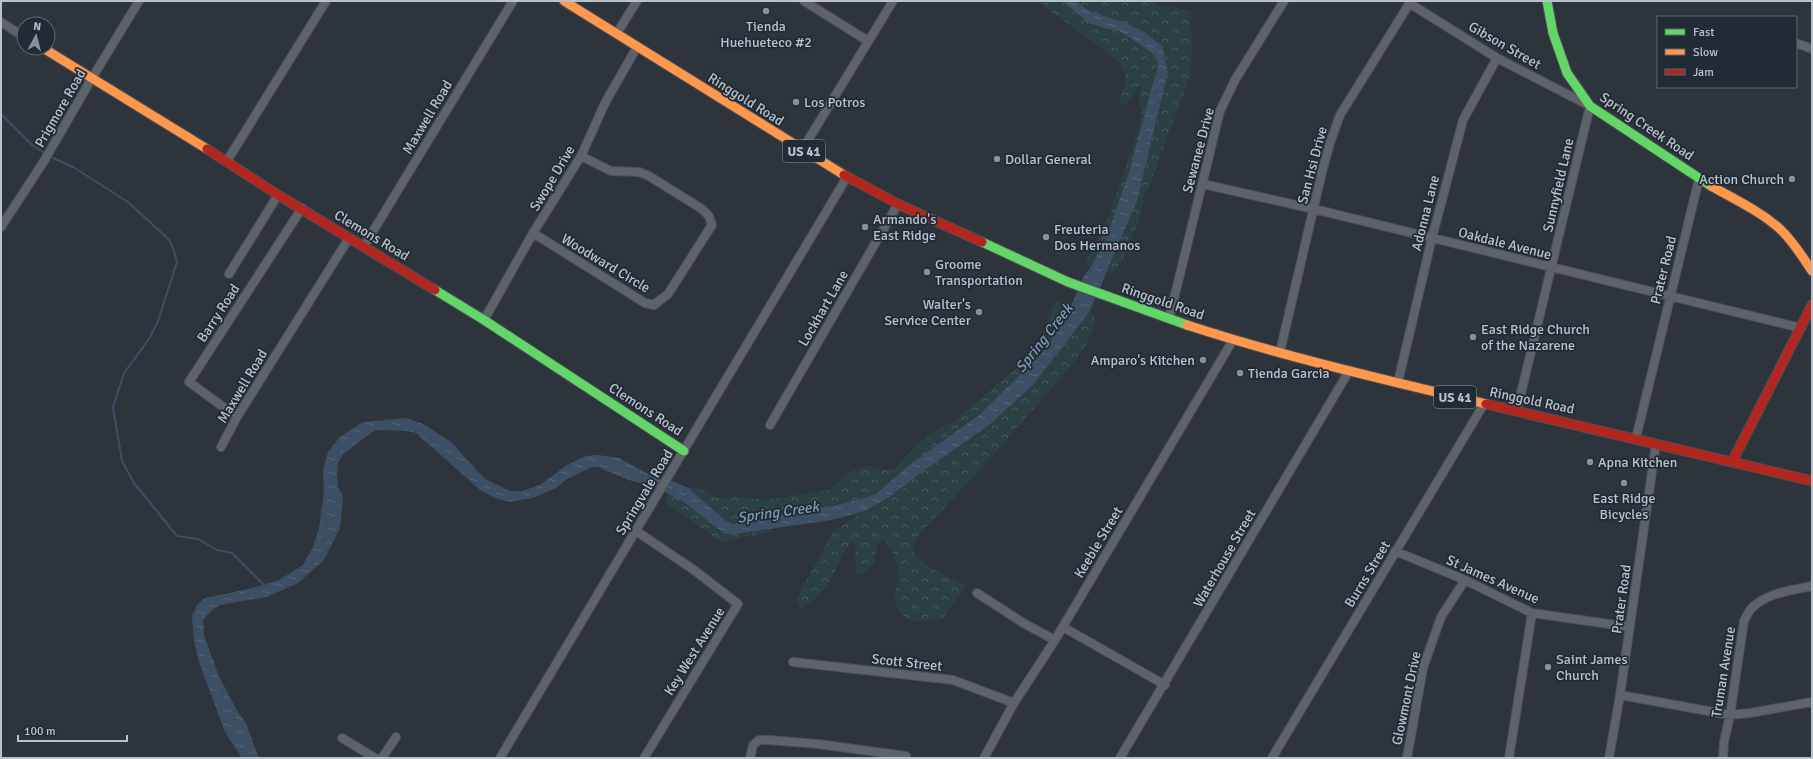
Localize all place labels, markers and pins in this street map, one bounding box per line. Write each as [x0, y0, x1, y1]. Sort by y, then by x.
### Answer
marker: Tienda Huehueteco #2 [761, 6, 771, 16]
place label: Tienda Huehueteco #2 [720, 18, 812, 51]
place label: Los Potros [804, 94, 865, 111]
marker: Los Potros [791, 97, 801, 107]
place label: Dollar General [1005, 151, 1092, 168]
marker: Dollar General [992, 154, 1002, 164]
place label: Action Church [1699, 171, 1784, 188]
marker: Action Church [1787, 174, 1797, 184]
place label: Armando's East Ridge [873, 211, 936, 244]
place label: Freuteria Dos Hermanos [1054, 221, 1140, 254]
marker: Armando's East Ridge [860, 222, 870, 232]
marker: Freuteria Dos Hermanos [1041, 232, 1051, 242]
place label: Groome Transportation [935, 256, 1023, 289]
marker: Groome Transportation [922, 267, 932, 277]
place label: Walter's Service Center [884, 296, 972, 329]
marker: Walter's Service Center [974, 307, 984, 317]
place label: East Ridge Church of the Nazarene [1481, 321, 1590, 354]
marker: East Ridge Church of the Nazarene [1468, 332, 1478, 342]
place label: Amparo's Kitchen [1091, 352, 1195, 369]
marker: Amparo's Kitchen [1198, 355, 1208, 365]
place label: Tienda Garcia [1248, 365, 1330, 382]
marker: Tienda Garcia [1235, 368, 1245, 378]
place label: Apna Kitchen [1598, 454, 1678, 471]
marker: Apna Kitchen [1585, 457, 1595, 467]
marker: East Ridge Bicycles [1619, 478, 1629, 488]
place label: East Ridge Bicycles [1592, 490, 1656, 523]
place label: Saint James Church [1556, 651, 1628, 684]
marker: Saint James Church [1543, 662, 1553, 672]

